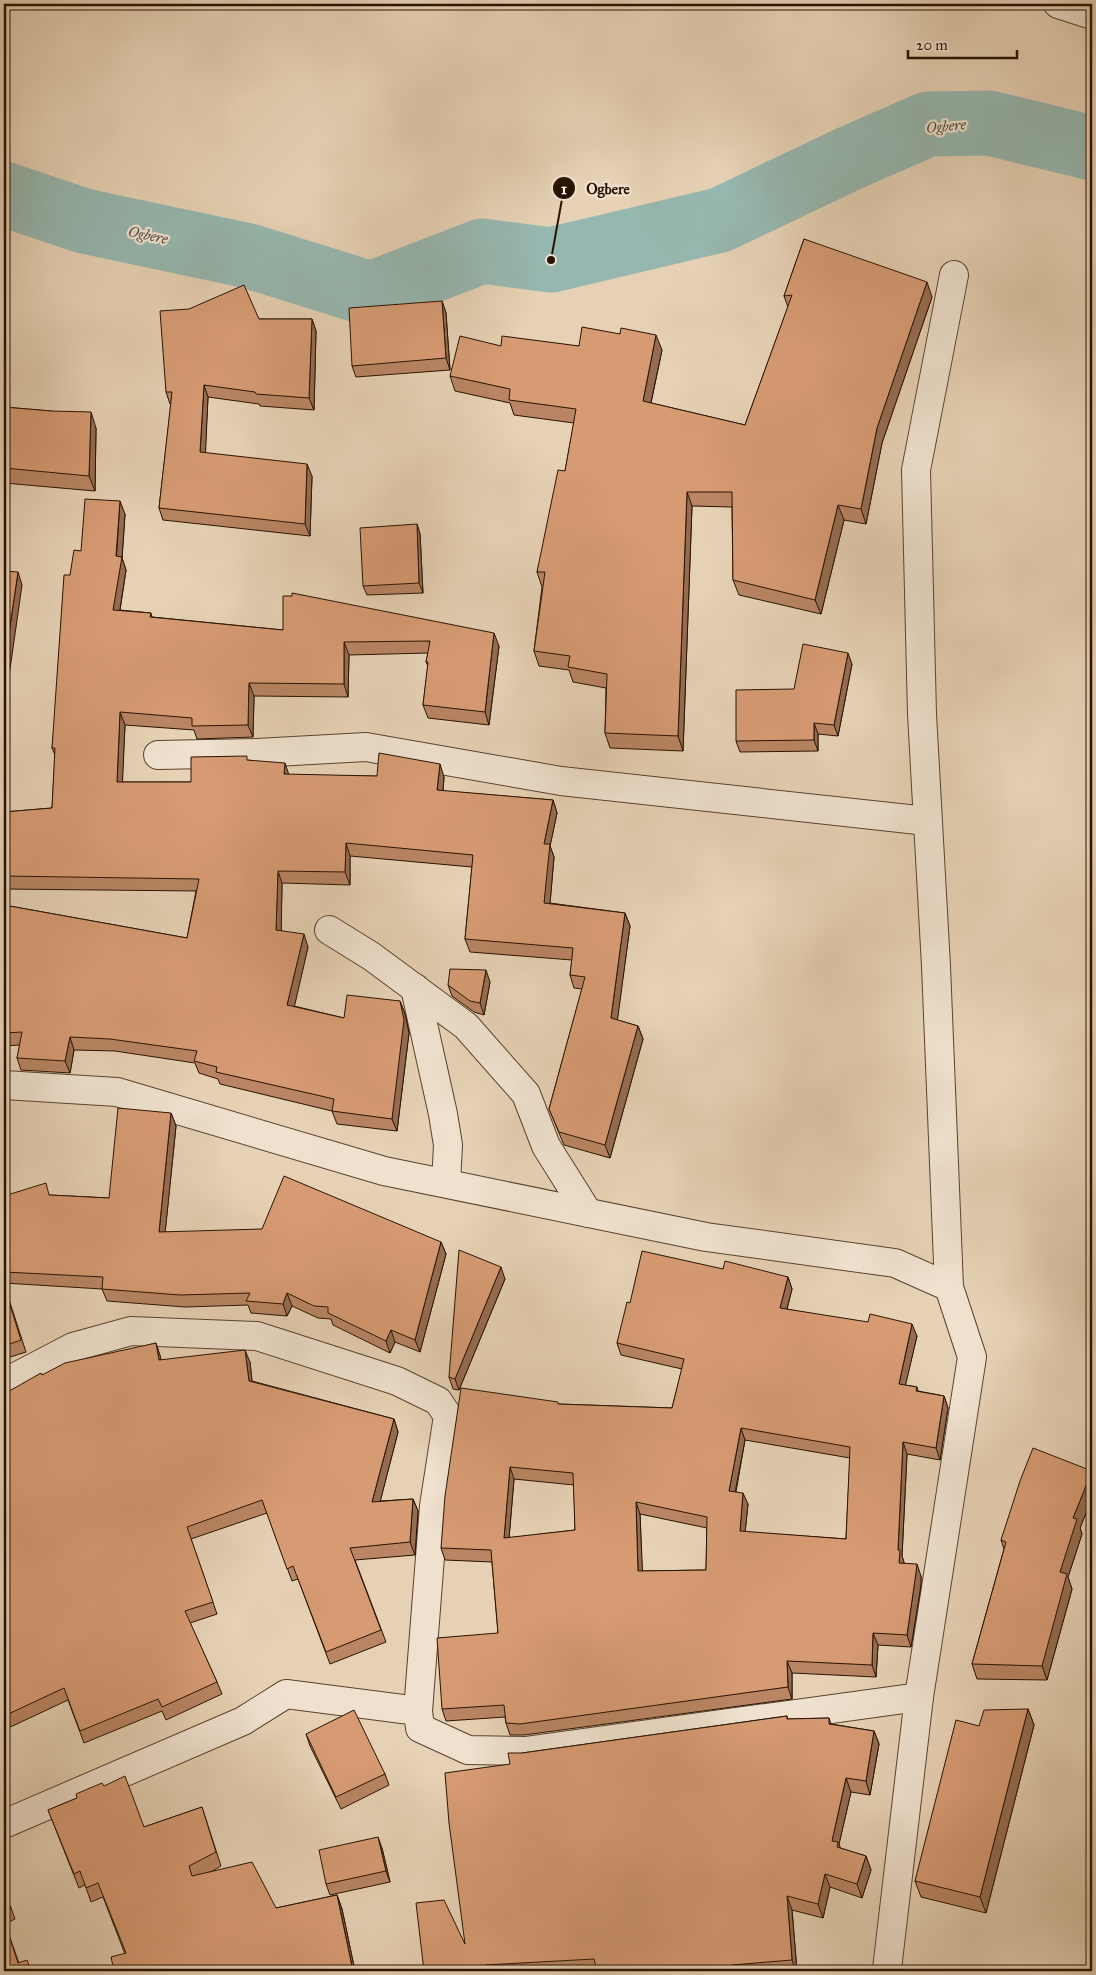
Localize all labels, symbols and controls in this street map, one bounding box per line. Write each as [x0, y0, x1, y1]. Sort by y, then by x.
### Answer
scale bar [908, 28, 1017, 60]
text: 20 m [916, 36, 948, 54]
water label: Ogbere [925, 115, 967, 137]
callout: Ogbere [551, 173, 640, 203]
text: 1 [561, 180, 567, 198]
text: Ogbere [586, 180, 631, 199]
water label: Ogbere [127, 222, 170, 248]

